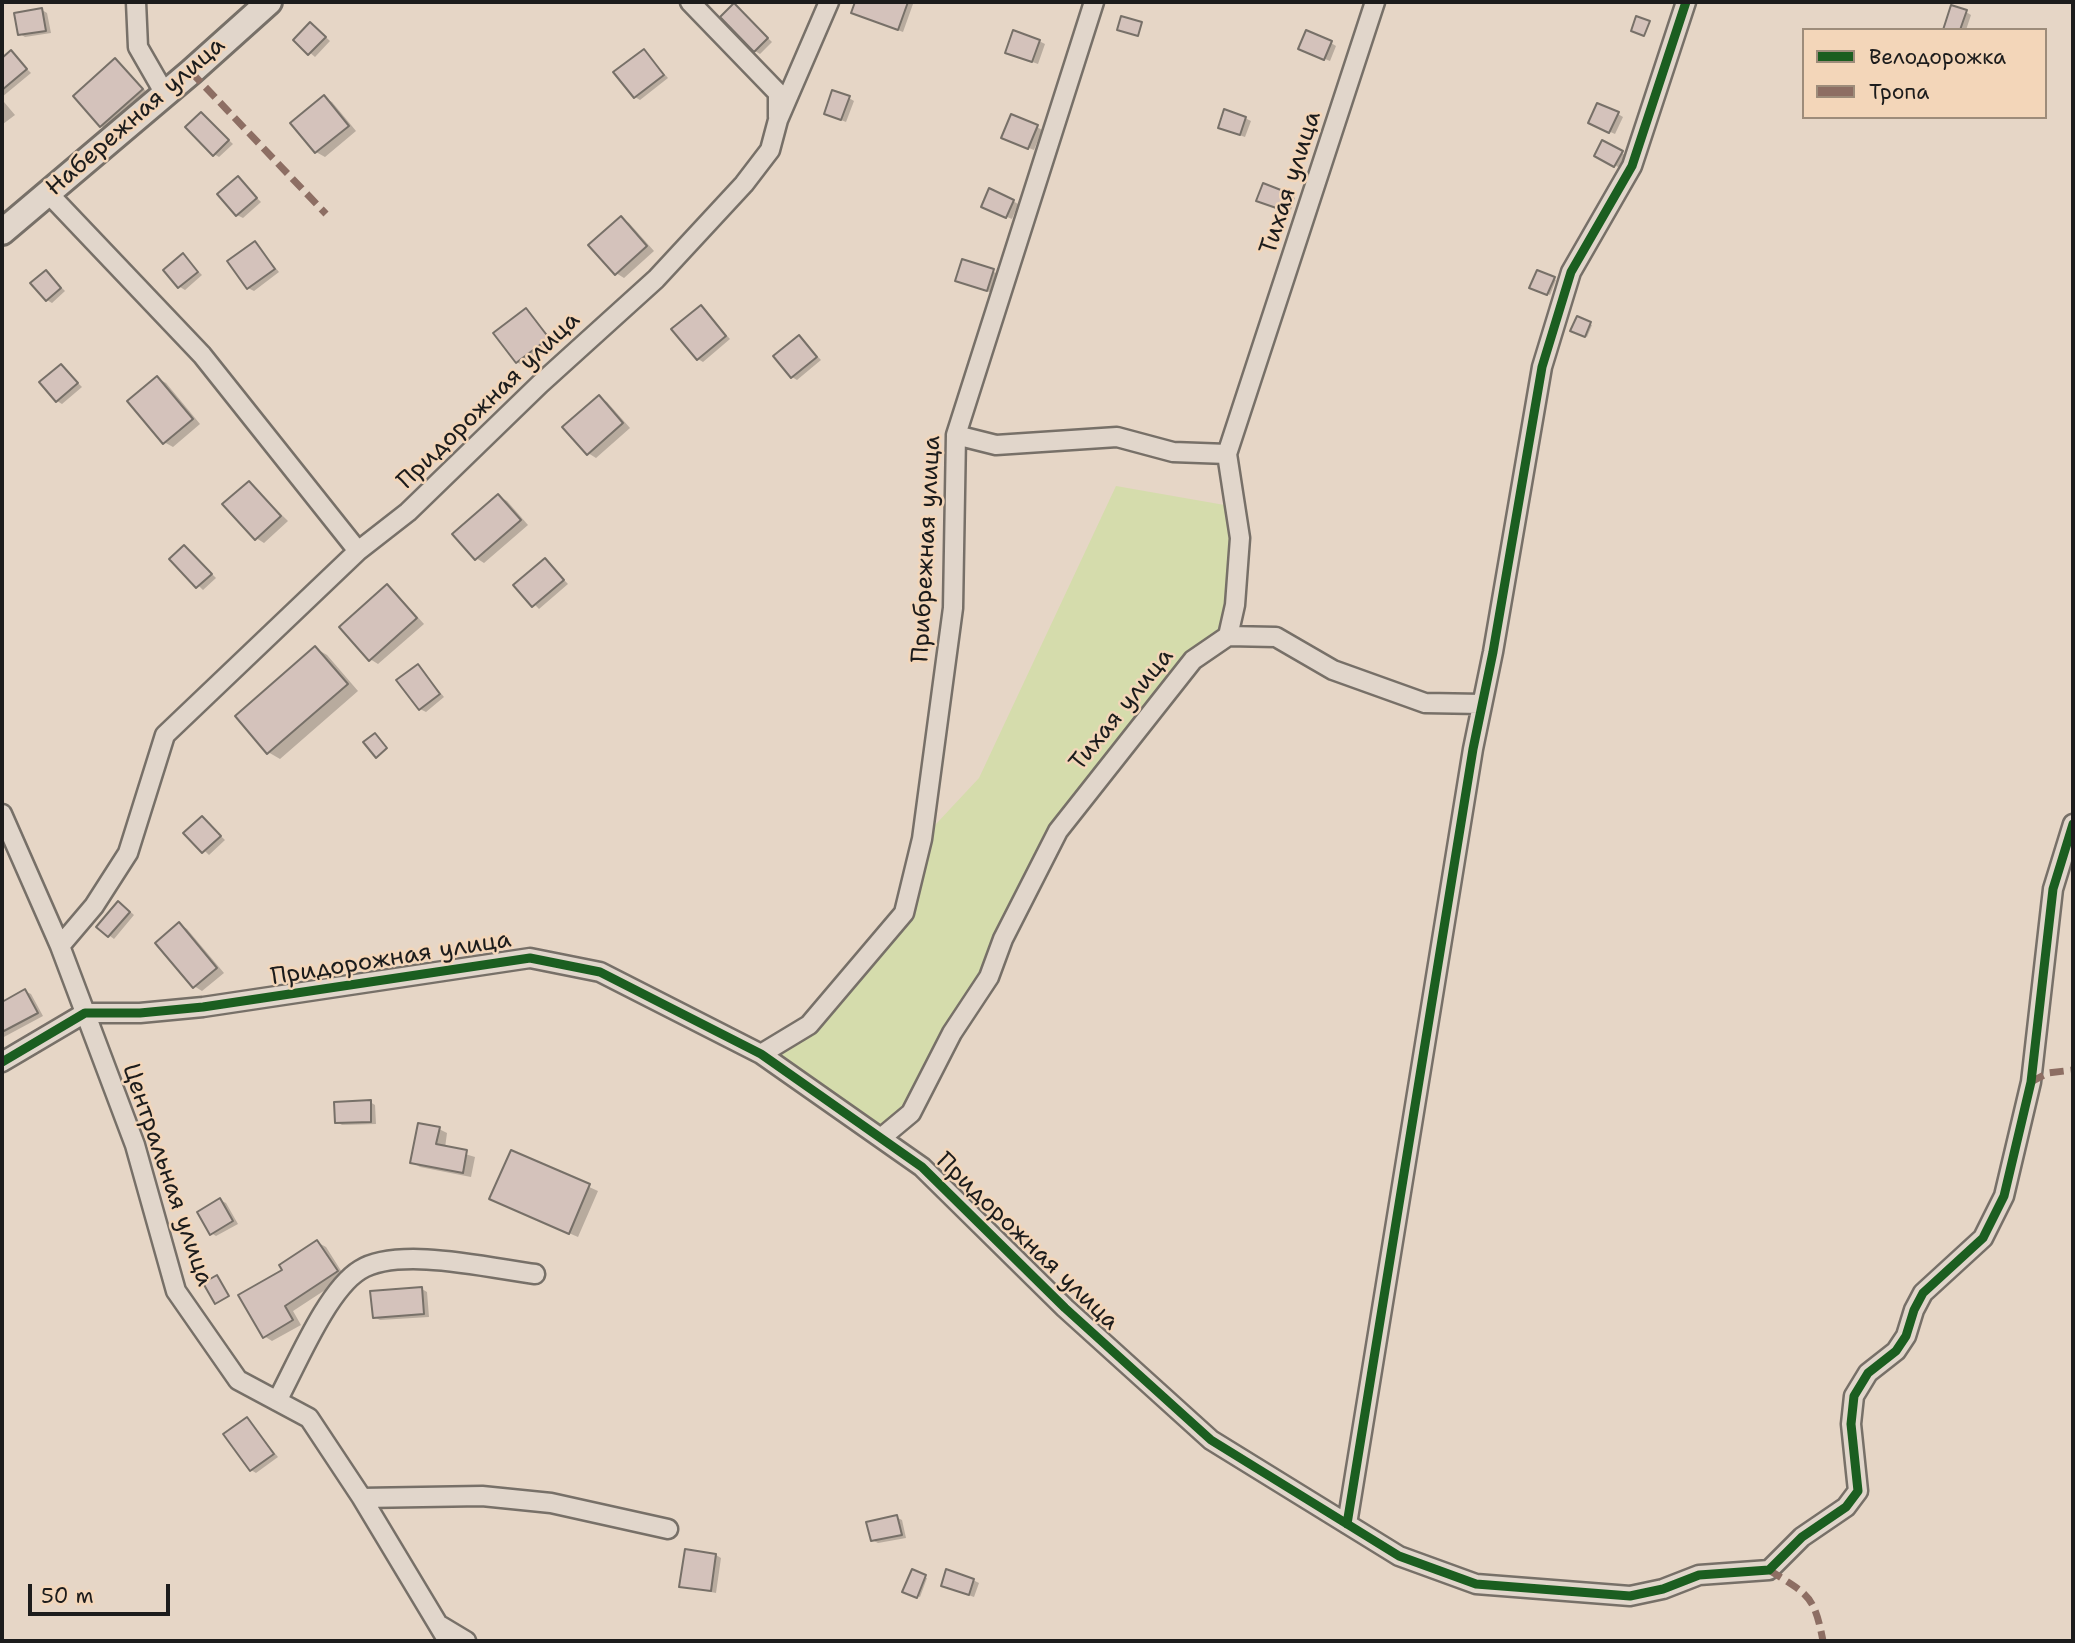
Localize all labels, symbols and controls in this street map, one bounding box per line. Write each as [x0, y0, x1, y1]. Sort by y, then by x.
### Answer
legend [1802, 28, 2047, 119]
street label: Набережная улица [41, 31, 231, 203]
text: Велодорожка [1869, 43, 2006, 71]
text: Тропа [1869, 78, 1929, 106]
street label: Тихая улица [1254, 108, 1328, 258]
street label: Придорожная улица [392, 306, 586, 496]
street label: Прибрежная улица [907, 435, 947, 663]
street label: Тихая улица [1064, 643, 1180, 777]
street label: Придорожная улица [269, 926, 513, 992]
street label: Центральная улица [115, 1060, 219, 1290]
street label: Придорожная улица [930, 1147, 1124, 1337]
scale bar [32, 1570, 173, 1614]
text: 50 m [41, 1582, 94, 1610]

